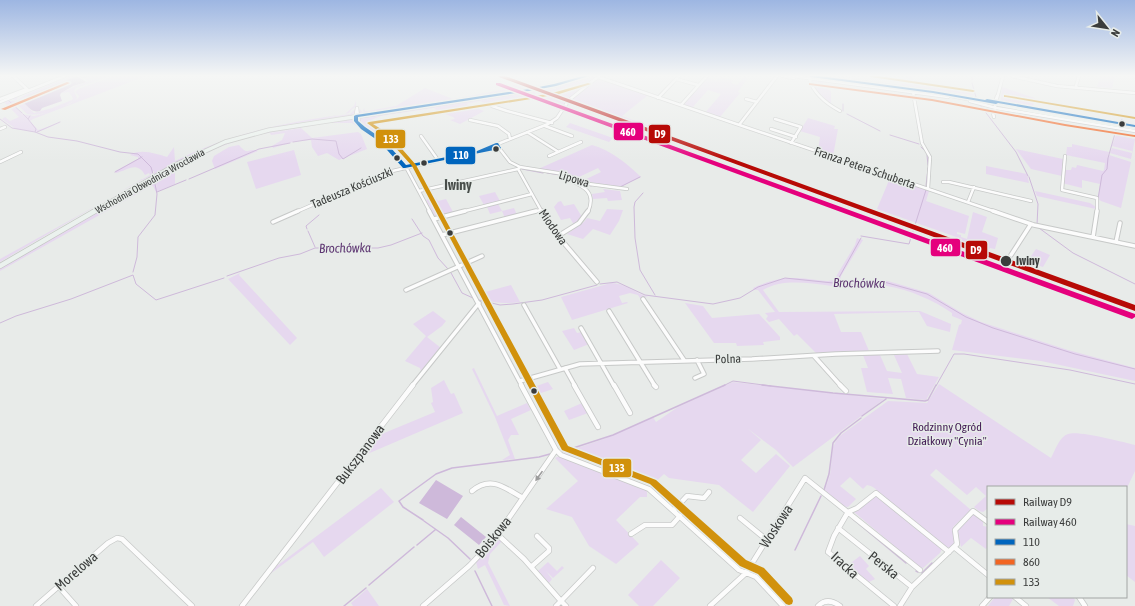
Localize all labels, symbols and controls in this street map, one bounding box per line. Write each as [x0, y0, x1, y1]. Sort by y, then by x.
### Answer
north arrow [1087, 8, 1127, 48]
text: N [1109, 27, 1122, 39]
unlabelled marker [1117, 119, 1127, 129]
line badge: 460 [613, 122, 644, 141]
line badge: D9 [648, 124, 671, 144]
text: 460 [619, 126, 636, 138]
text: D9 [654, 128, 666, 140]
line badge: 133 [375, 129, 406, 149]
text: 133 [383, 133, 399, 145]
unlabelled marker [491, 144, 501, 154]
street label: Franza Petera Schuberta [813, 144, 917, 192]
street label: Wschodnia Obwodnica Wrocławia [93, 146, 207, 216]
line badge: 110 [445, 146, 476, 165]
text: 110 [453, 149, 469, 161]
unlabelled marker [392, 153, 402, 163]
unlabelled marker [419, 158, 429, 168]
street label: Tadeusza Kościuszki [309, 164, 395, 212]
street label: Lipowa [557, 168, 591, 190]
district label: Iwiny [444, 177, 472, 193]
street label: Miodowa [536, 206, 570, 248]
unlabelled marker [445, 228, 455, 238]
line badge: 460 [930, 238, 961, 257]
water label: Brochówka [319, 240, 371, 256]
line badge: D9 [965, 240, 988, 260]
text: 460 [936, 242, 953, 254]
text: D9 [970, 244, 982, 256]
marker: Iwiny [999, 254, 1013, 268]
place label: Iwiny [1016, 254, 1040, 268]
water label: Brochówka [833, 275, 885, 291]
street label: Polna [715, 352, 741, 366]
unlabelled marker [529, 386, 539, 396]
park label: Rodzinny Ogród Działkowy "Cynia" [907, 420, 987, 448]
street label: Bukszpanowa [332, 421, 388, 487]
line badge: 133 [602, 458, 632, 478]
text: 133 [609, 462, 625, 474]
one-way arrow [535, 471, 543, 481]
legend [987, 486, 1127, 598]
text: Railway D9 [1023, 495, 1072, 509]
street label: Woskowa [756, 501, 796, 551]
street label: Boiskowa [472, 513, 514, 561]
text: Railway 460 [1023, 515, 1077, 529]
text: 110 [1023, 535, 1040, 549]
street label: Morelowa [51, 548, 101, 594]
street label: Iracka [828, 548, 862, 582]
street label: Perska [865, 548, 903, 582]
text: 860 [1023, 555, 1040, 569]
text: 133 [1023, 575, 1040, 589]

